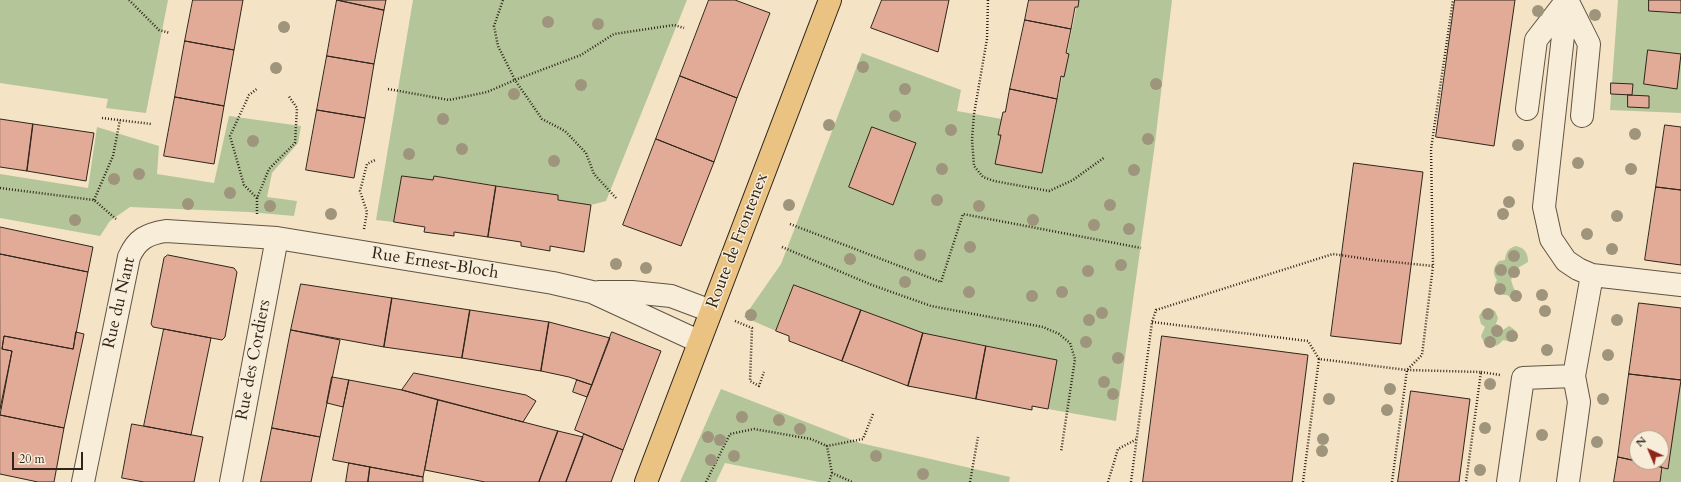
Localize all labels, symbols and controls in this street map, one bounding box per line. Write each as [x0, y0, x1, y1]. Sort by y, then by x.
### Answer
street label: Route de Frontenex [703, 171, 773, 311]
street label: Rue Ernest-Bloch [370, 244, 500, 284]
street label: Rue du Nant [100, 255, 140, 351]
street label: Rue des Cordiers [232, 298, 276, 422]
north arrow [1629, 430, 1669, 470]
text: N [1632, 433, 1650, 450]
scale bar [14, 444, 85, 470]
text: 20 m [19, 451, 45, 467]

